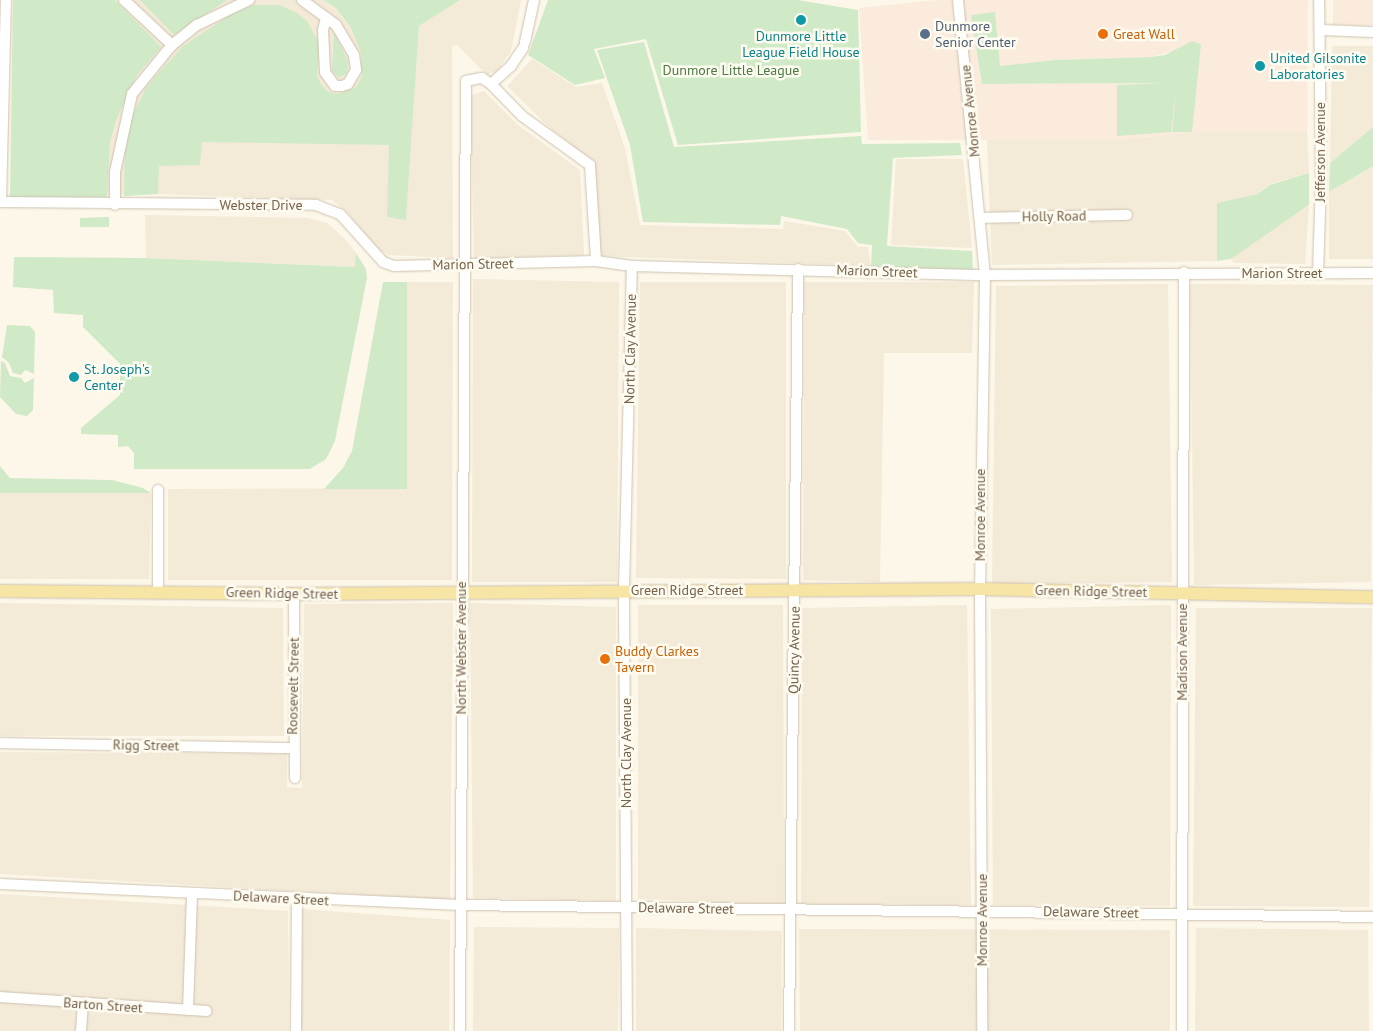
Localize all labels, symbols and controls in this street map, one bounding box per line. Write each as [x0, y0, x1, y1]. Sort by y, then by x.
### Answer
marker: Dunmore Little League Field House [795, 14, 807, 26]
place label: Dunmore Senior Center [935, 18, 1016, 50]
place label: Great Wall [1113, 26, 1175, 42]
place label: Dunmore Little League Field House [742, 28, 860, 60]
marker: Dunmore Senior Center [919, 28, 931, 40]
marker: Great Wall [1097, 28, 1109, 40]
place label: United Gilsonite Laboratories [1270, 50, 1366, 82]
marker: United Gilsonite Laboratories [1254, 60, 1266, 72]
park label: Dunmore Little League [663, 62, 799, 78]
street label: Monroe Avenue [957, 64, 983, 158]
street label: Jefferson Avenue [1312, 102, 1328, 202]
street label: Webster Drive [219, 197, 303, 213]
street label: Holly Road [1021, 207, 1087, 225]
street label: Marion Street [432, 255, 514, 273]
street label: Marion Street [836, 261, 918, 281]
street label: Marion Street [1241, 265, 1323, 281]
street label: North Clay Avenue [621, 293, 639, 405]
place label: St. Joseph's Center [84, 361, 151, 394]
marker: St. Joseph's Center [68, 371, 80, 383]
street label: Monroe Avenue [972, 468, 988, 562]
street label: North Webster Avenue [453, 581, 469, 715]
street label: Green Ridge Street [631, 582, 743, 598]
street label: Green Ridge Street [1035, 582, 1147, 600]
street label: Green Ridge Street [226, 584, 338, 602]
street label: Madison Avenue [1174, 603, 1190, 701]
street label: Quincy Avenue [785, 606, 803, 694]
street label: Roosevelt Street [284, 637, 302, 735]
place label: Buddy Clarkes Tavern [615, 643, 699, 676]
marker: Buddy Clarkes Tavern [599, 653, 611, 665]
street label: North Clay Avenue [618, 697, 634, 809]
street label: Rigg Street [113, 736, 179, 754]
street label: Monroe Avenue [974, 873, 990, 967]
street label: Delaware Street [233, 887, 329, 909]
street label: Delaware Street [638, 899, 734, 917]
street label: Delaware Street [1043, 903, 1139, 921]
street label: Barton Street [63, 994, 143, 1016]

